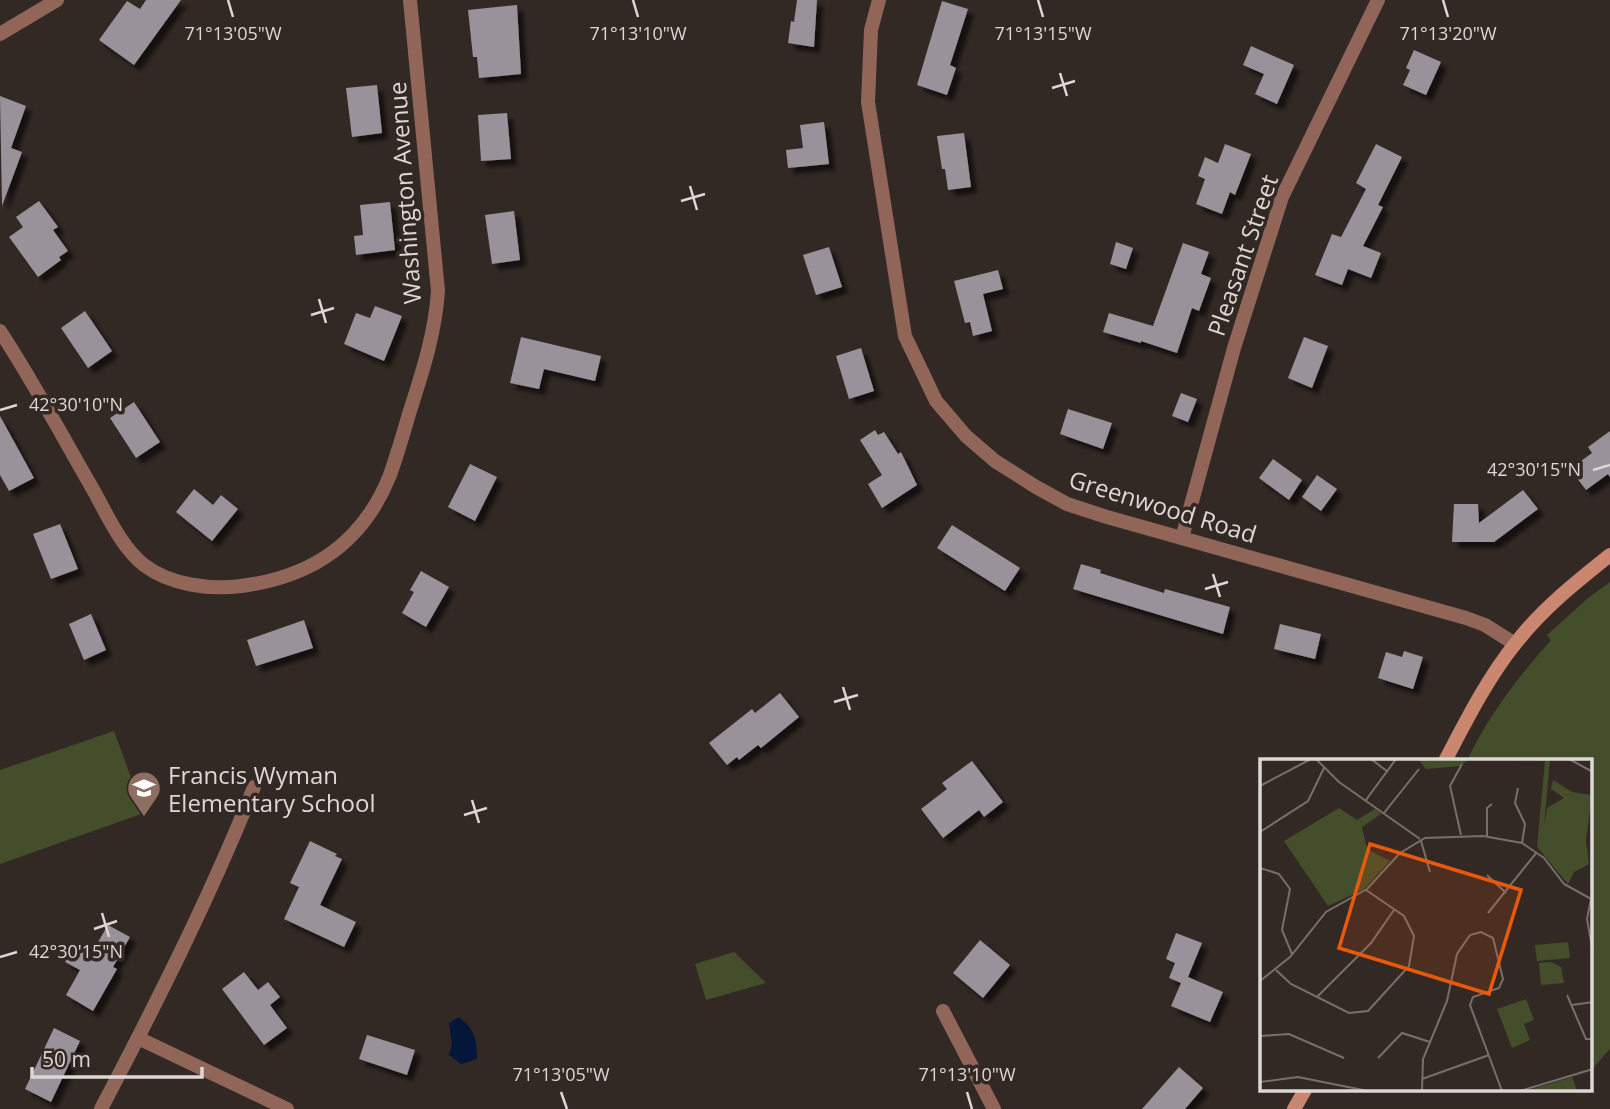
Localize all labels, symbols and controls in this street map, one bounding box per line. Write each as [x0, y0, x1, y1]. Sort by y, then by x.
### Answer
text: 71°13'05"W [184, 21, 282, 45]
text: 71°13'10"W [589, 21, 687, 45]
text: 71°13'15"W [994, 21, 1092, 45]
text: 71°13'20"W [1399, 21, 1497, 45]
street label: Washington Avenue [380, 81, 428, 305]
street label: Pleasant Street [1199, 170, 1285, 340]
text: 42°30'10"N [29, 392, 123, 416]
text: 42°30'15"N [1487, 457, 1581, 481]
street label: Greenwood Road [1065, 462, 1261, 550]
place label: Francis Wyman Elementary School [168, 758, 376, 819]
inset map [1260, 759, 1592, 1092]
school or university icon: Francis Wyman Elementary School [125, 769, 163, 818]
text: 42°30'15"N [29, 939, 123, 963]
scale bar [32, 1036, 201, 1080]
text: 50 m [42, 1045, 91, 1073]
text: 71°13'05"W [512, 1062, 610, 1086]
text: 71°13'10"W [918, 1062, 1016, 1086]

